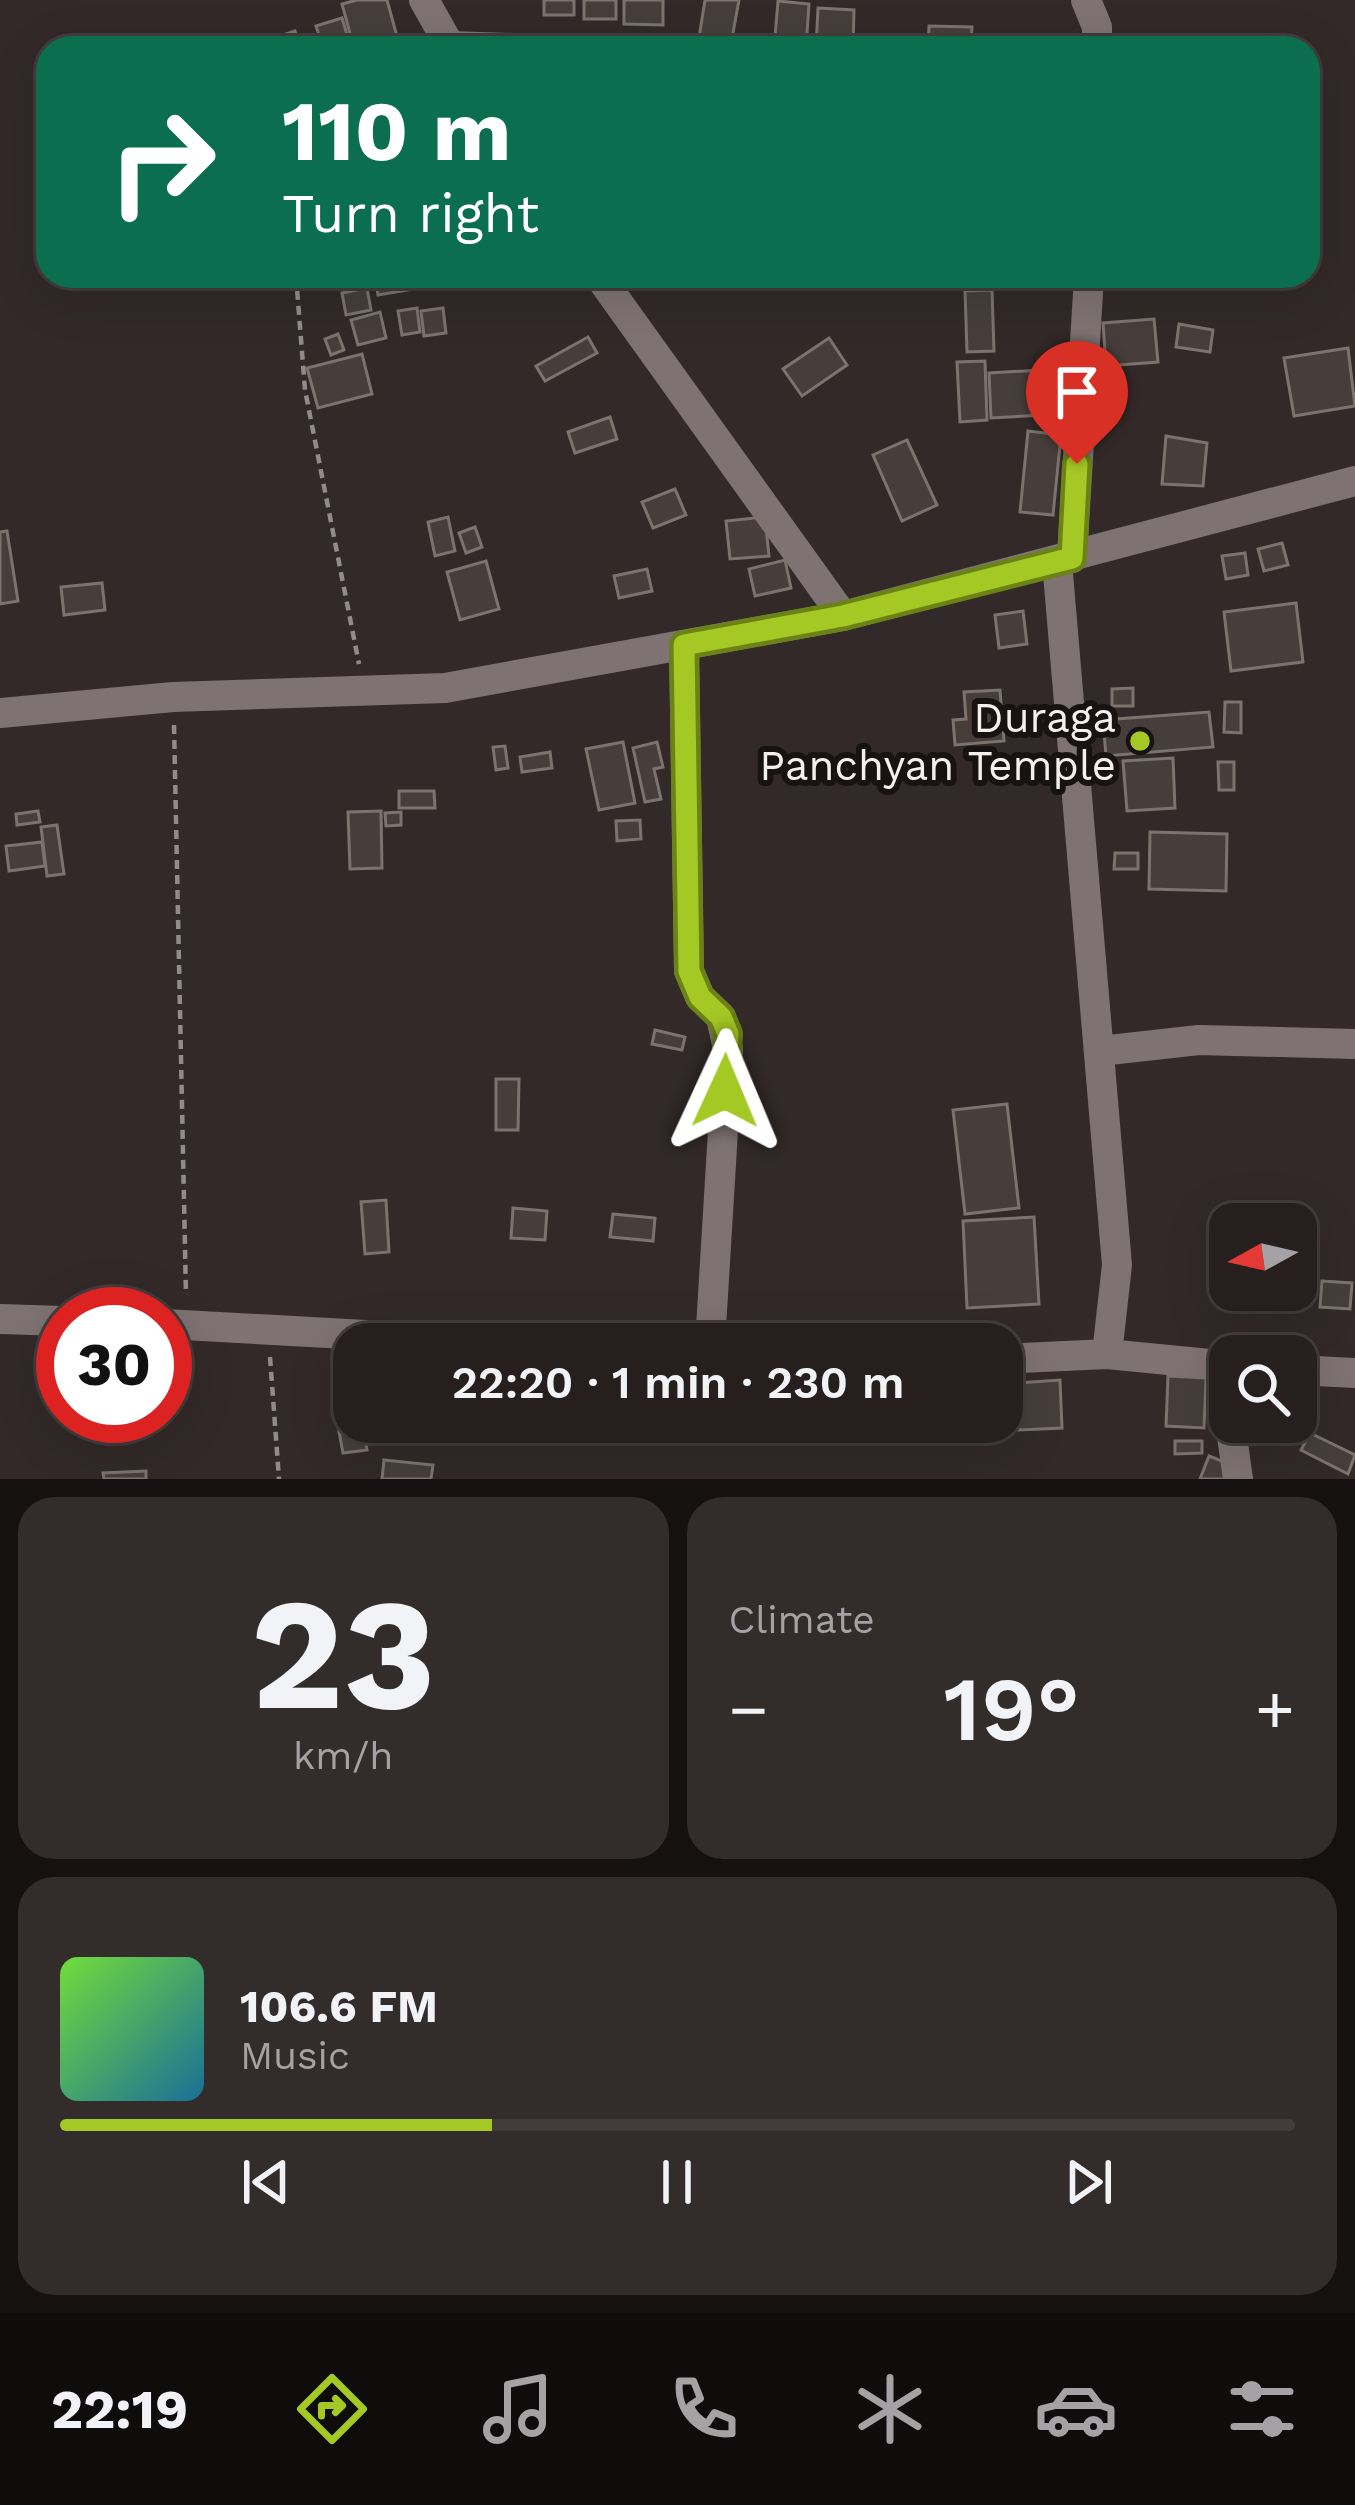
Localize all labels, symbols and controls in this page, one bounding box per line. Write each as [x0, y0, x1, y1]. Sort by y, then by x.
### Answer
text: 110 m [282, 82, 512, 180]
icon: right [84, 84, 240, 240]
text: Turn right [282, 182, 539, 245]
pin [1026, 341, 1128, 464]
icon: arrive [1044, 359, 1110, 425]
place label: Duraga Panchyan Temple [759, 693, 1116, 790]
marker: Duraga Panchyan Temple [1127, 728, 1153, 754]
position arrow [662, 1028, 788, 1154]
north arrow [1209, 1203, 1317, 1311]
map controls [1209, 1203, 1317, 1443]
speed limit sign: 30 [36, 1287, 192, 1443]
button: search [1209, 1335, 1317, 1443]
text: 22:20 · 1 min · 230 m [451, 1356, 905, 1409]
text: 23 [251, 1563, 436, 1746]
text: Climate [729, 1597, 875, 1642]
text: 19° [944, 1656, 1080, 1762]
text: − [729, 1671, 768, 1748]
text: + [1255, 1671, 1295, 1748]
text: km/h [293, 1733, 393, 1778]
text: 106.6 FM [240, 1980, 438, 2033]
text: Music [240, 2033, 350, 2078]
icon: previous [233, 2149, 299, 2215]
icon: pause [644, 2149, 710, 2215]
icon: next [1056, 2149, 1122, 2215]
icon: directions [290, 2367, 374, 2451]
icon: music [476, 2367, 560, 2451]
icon: phone [662, 2367, 746, 2451]
icon: climate [848, 2367, 932, 2451]
icon: car [1034, 2367, 1118, 2451]
icon: filters [1220, 2367, 1304, 2451]
text: 22:19 [51, 2378, 188, 2441]

